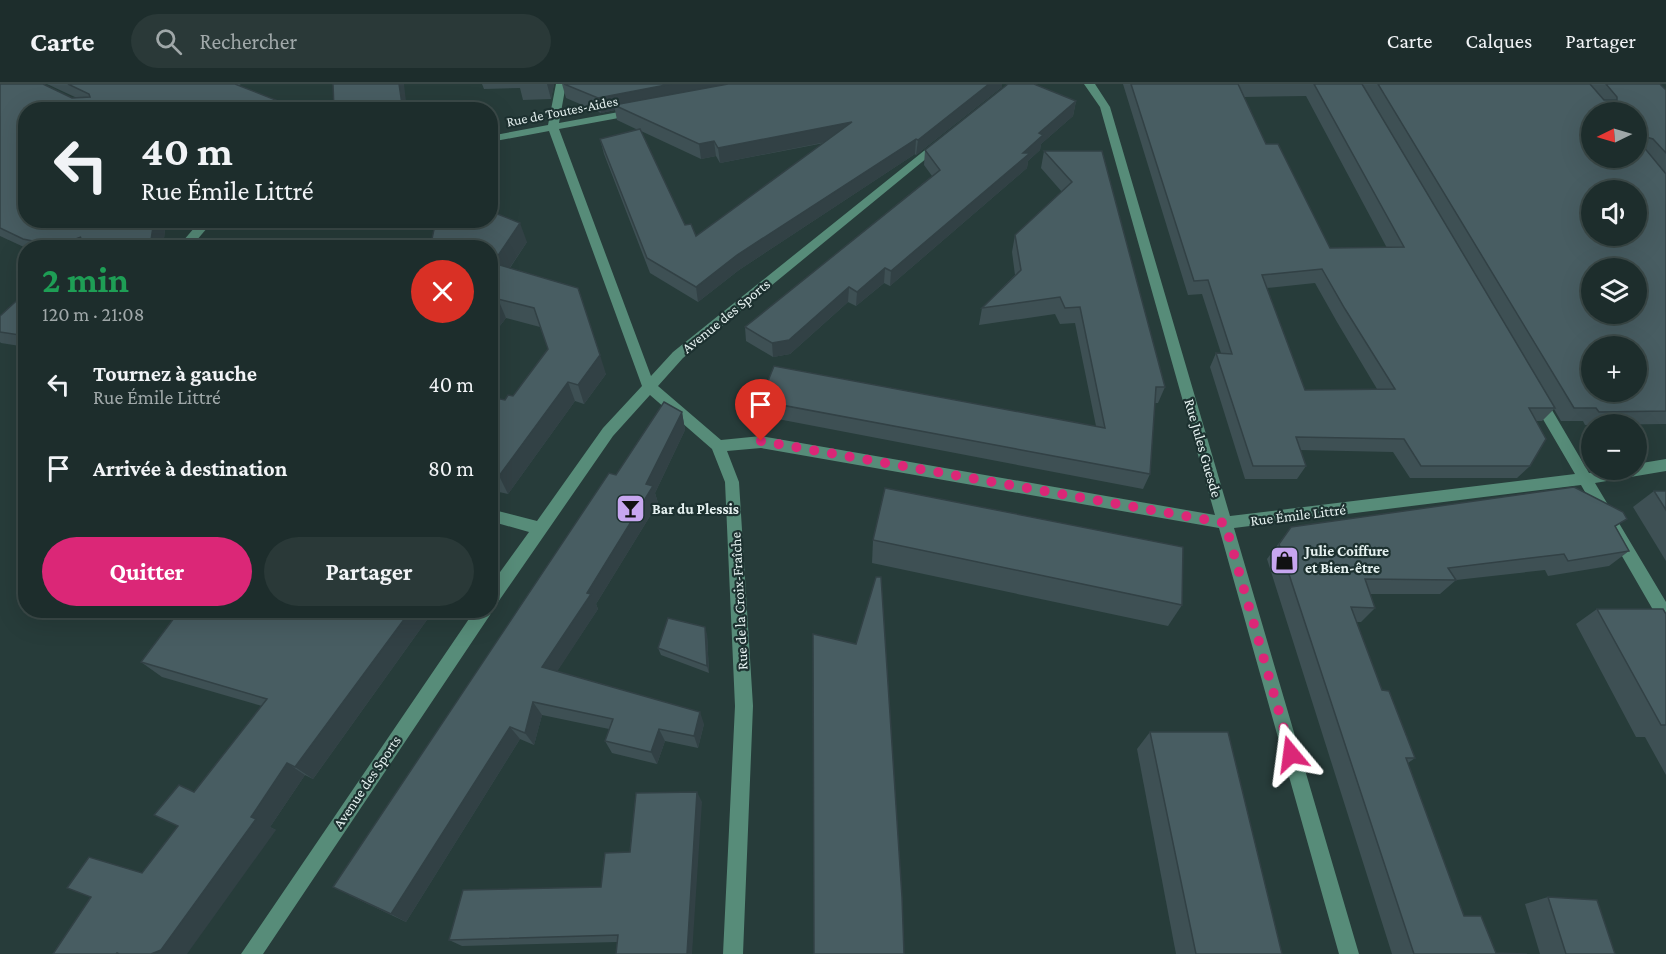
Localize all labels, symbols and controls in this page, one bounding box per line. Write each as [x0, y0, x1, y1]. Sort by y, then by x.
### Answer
search box [131, 14, 551, 68]
icon: search [152, 25, 185, 58]
text: Carte [30, 26, 95, 57]
text: Rechercher [200, 29, 297, 54]
text: Carte [1387, 29, 1432, 53]
text: Calques [1465, 29, 1532, 53]
text: Partager [1565, 29, 1636, 53]
street label: Rue de Toutes-Aides [505, 92, 619, 130]
north arrow [1581, 102, 1647, 168]
map controls [1581, 102, 1647, 480]
icon: left [42, 126, 120, 204]
text: 40 m [141, 127, 233, 174]
text: Rue Émile Littré [141, 176, 314, 206]
button: sound [1581, 180, 1647, 246]
button: layers [1581, 258, 1647, 324]
text: 2 min [42, 260, 129, 300]
button: close [411, 260, 474, 323]
street label: Avenue des Sports [679, 276, 774, 357]
text: 120 m · 21:08 [42, 303, 144, 325]
button: + [1581, 336, 1647, 402]
text: Tournez à gauche [93, 361, 257, 386]
icon: left [42, 368, 75, 401]
text: 40 m [429, 372, 474, 397]
pin [735, 379, 786, 441]
text: Rue Émile Littré [93, 386, 221, 408]
icon: arrive [744, 388, 777, 421]
street label: Rue Jules Guesde [1180, 397, 1225, 500]
button: − [1581, 414, 1647, 480]
icon: arrive [42, 452, 75, 485]
text: Arrivée à destination [93, 456, 287, 481]
text: 80 m [428, 456, 474, 481]
bar icon: Bar du Plessis [615, 493, 647, 525]
place label: Bar du Plessis [652, 501, 739, 517]
street label: Rue Émile Littré [1249, 501, 1347, 529]
street label: Rue de la Croix-Fraîche [727, 531, 751, 670]
button: Quitter [42, 537, 252, 606]
button: Partager [264, 537, 474, 606]
place label: Julie Coiffure et Bien-être [1303, 543, 1389, 576]
shop icon: Julie Coiffure et Bien-être [1268, 544, 1300, 576]
position arrow [1259, 722, 1323, 786]
street label: Avenue des Sports [330, 732, 405, 832]

